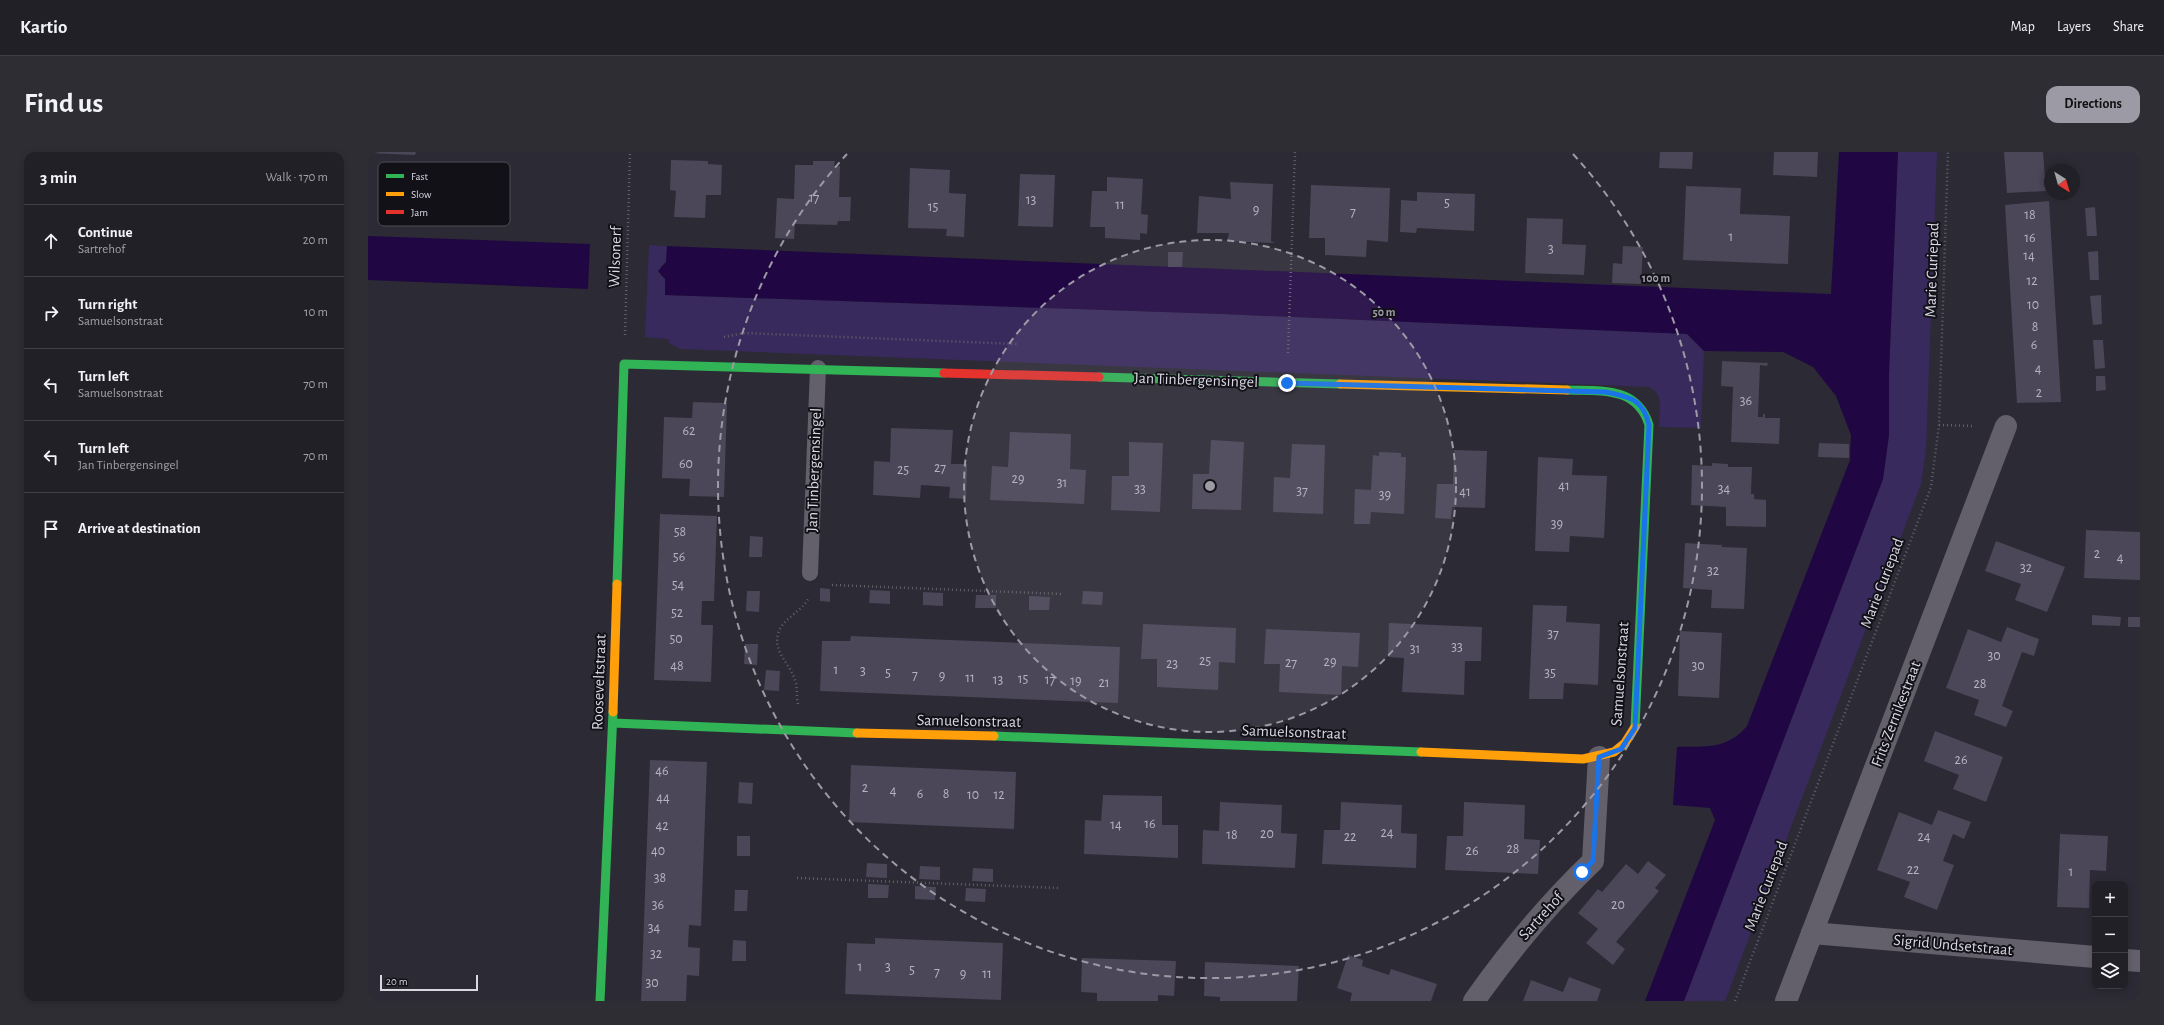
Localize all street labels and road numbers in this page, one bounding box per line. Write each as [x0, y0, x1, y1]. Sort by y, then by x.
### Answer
street label: Marie Curiepad [1922, 222, 1942, 318]
street label: Wilsonerf [606, 225, 624, 288]
street label: Jan Tinbergensingel [1134, 370, 1258, 390]
street label: Jan Tinbergensingel [804, 408, 824, 532]
street label: Marie Curiepad [1857, 536, 1907, 630]
street label: Samuelsonstraat [1608, 621, 1632, 727]
street label: Rooseveltstraat [589, 634, 609, 730]
street label: Frits Zernikestraat [1868, 659, 1924, 769]
street label: Samuelsonstraat [917, 712, 1021, 730]
street label: Samuelsonstraat [1241, 722, 1347, 742]
street label: Marie Curiepad [1741, 839, 1791, 933]
street label: Sartrehof [1516, 888, 1567, 943]
street label: Sigrid Undsetstraat [1893, 932, 2013, 958]

